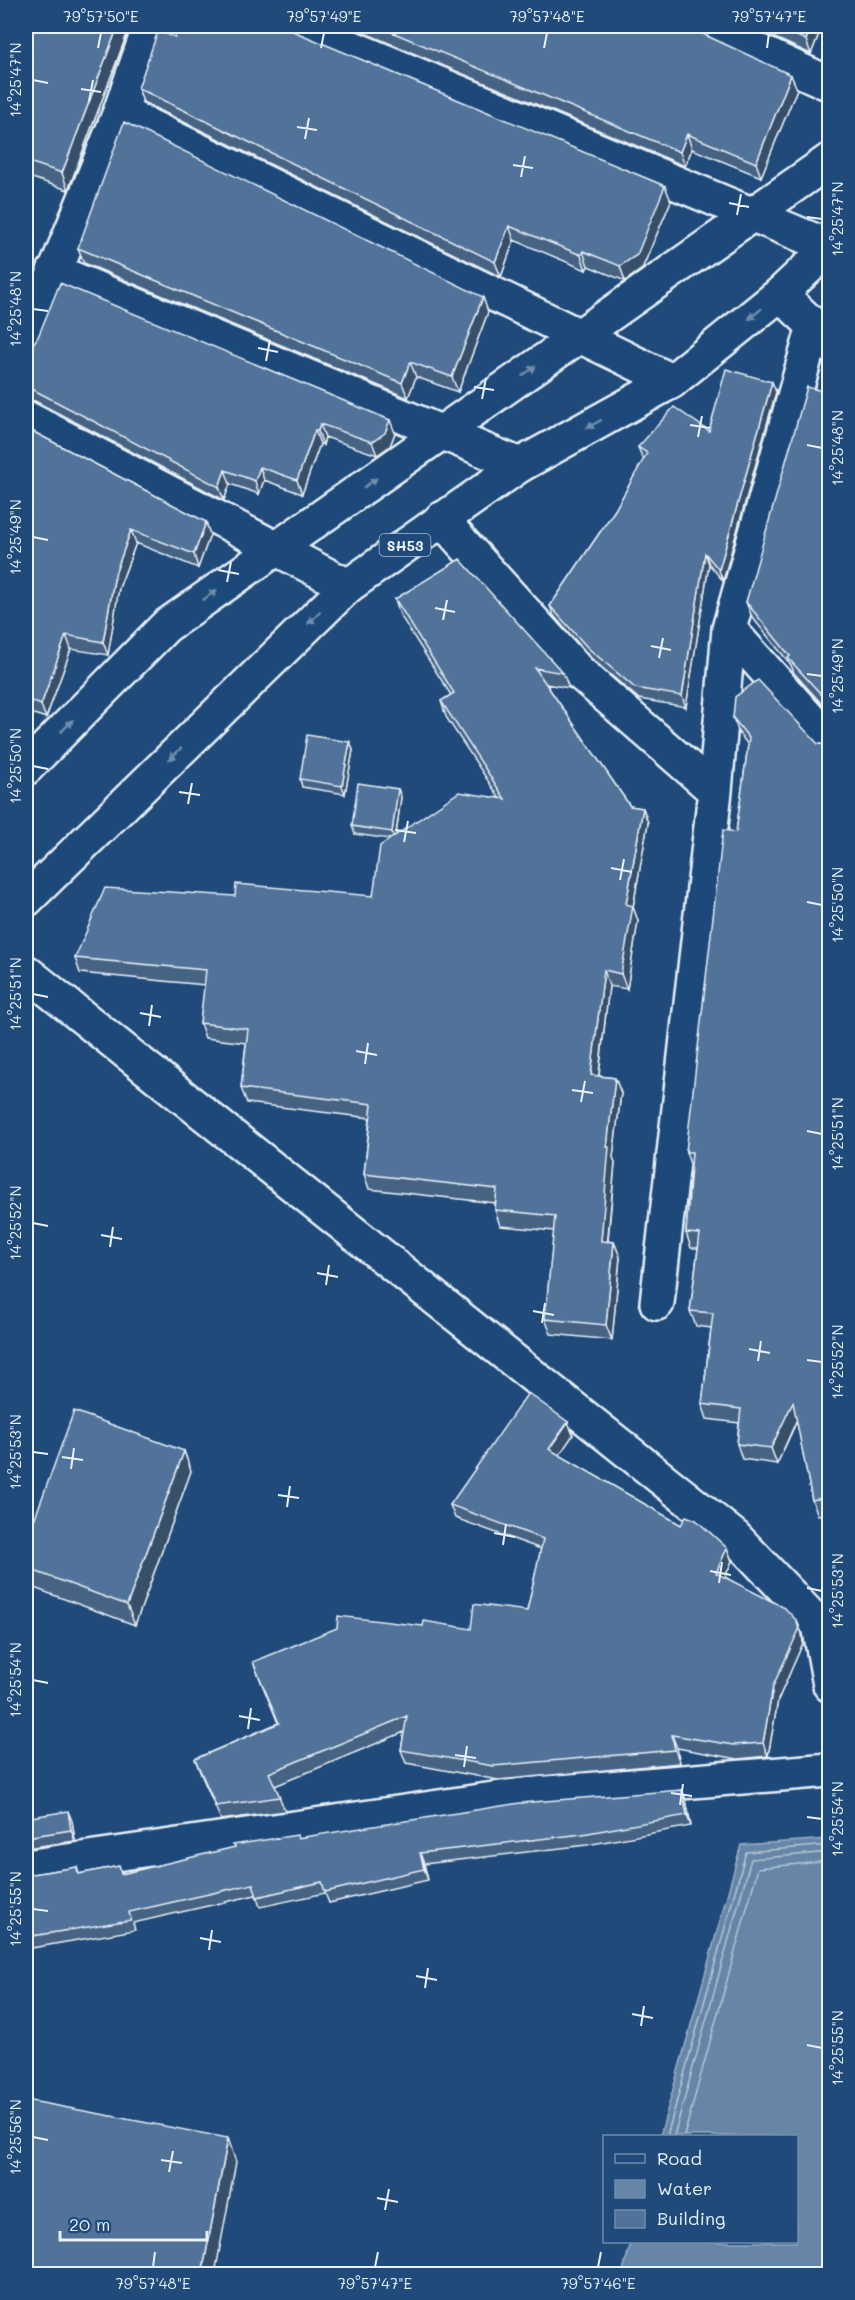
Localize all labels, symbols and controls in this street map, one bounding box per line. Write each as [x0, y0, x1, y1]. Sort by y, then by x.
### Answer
text: 79°57'50"E [63, 6, 139, 26]
text: 79°57'49"E [287, 6, 362, 26]
text: 79°57'48"E [509, 6, 585, 26]
text: 79°57'47"E [732, 6, 807, 26]
text: 14°25'47"N [5, 42, 25, 118]
text: 14°25'47"N [827, 181, 847, 257]
text: 14°25'48"N [5, 271, 25, 347]
one-way arrow [747, 308, 763, 321]
one-way arrow [521, 365, 537, 377]
text: 14°25'48"N [827, 410, 847, 486]
one-way arrow [585, 419, 602, 429]
one-way arrow [361, 477, 377, 489]
text: 14°25'49"N [5, 499, 25, 575]
road number: SH53 [380, 534, 430, 556]
one-way arrow [202, 590, 218, 601]
one-way arrow [308, 611, 322, 625]
text: 14°25'49"N [827, 638, 847, 714]
one-way arrow [59, 720, 73, 734]
text: 14°25'50"N [5, 728, 25, 804]
one-way arrow [168, 747, 182, 761]
text: 14°25'50"N [827, 867, 847, 943]
text: 14°25'51"N [5, 957, 25, 1031]
text: 14°25'51"N [827, 1097, 847, 1171]
text: 14°25'52"N [5, 1185, 25, 1261]
text: 14°25'52"N [827, 1324, 847, 1400]
text: 14°25'53"N [5, 1414, 25, 1490]
text: 14°25'53"N [827, 1553, 847, 1629]
text: 14°25'54"N [5, 1642, 25, 1718]
text: 14°25'54"N [827, 1781, 847, 1857]
text: 14°25'55"N [5, 1871, 25, 1947]
text: 14°25'55"N [827, 2010, 847, 2086]
text: 14°25'56"N [5, 2099, 25, 2175]
legend [603, 2135, 798, 2243]
text: Road [657, 2146, 702, 2170]
text: Water [657, 2176, 712, 2200]
scale bar [60, 2204, 207, 2242]
text: Building [657, 2206, 725, 2230]
text: 20 m [69, 2212, 110, 2236]
text: 79°57'48"E [115, 2273, 191, 2293]
text: 79°57'47"E [338, 2273, 413, 2293]
text: 79°57'46"E [560, 2273, 636, 2293]

